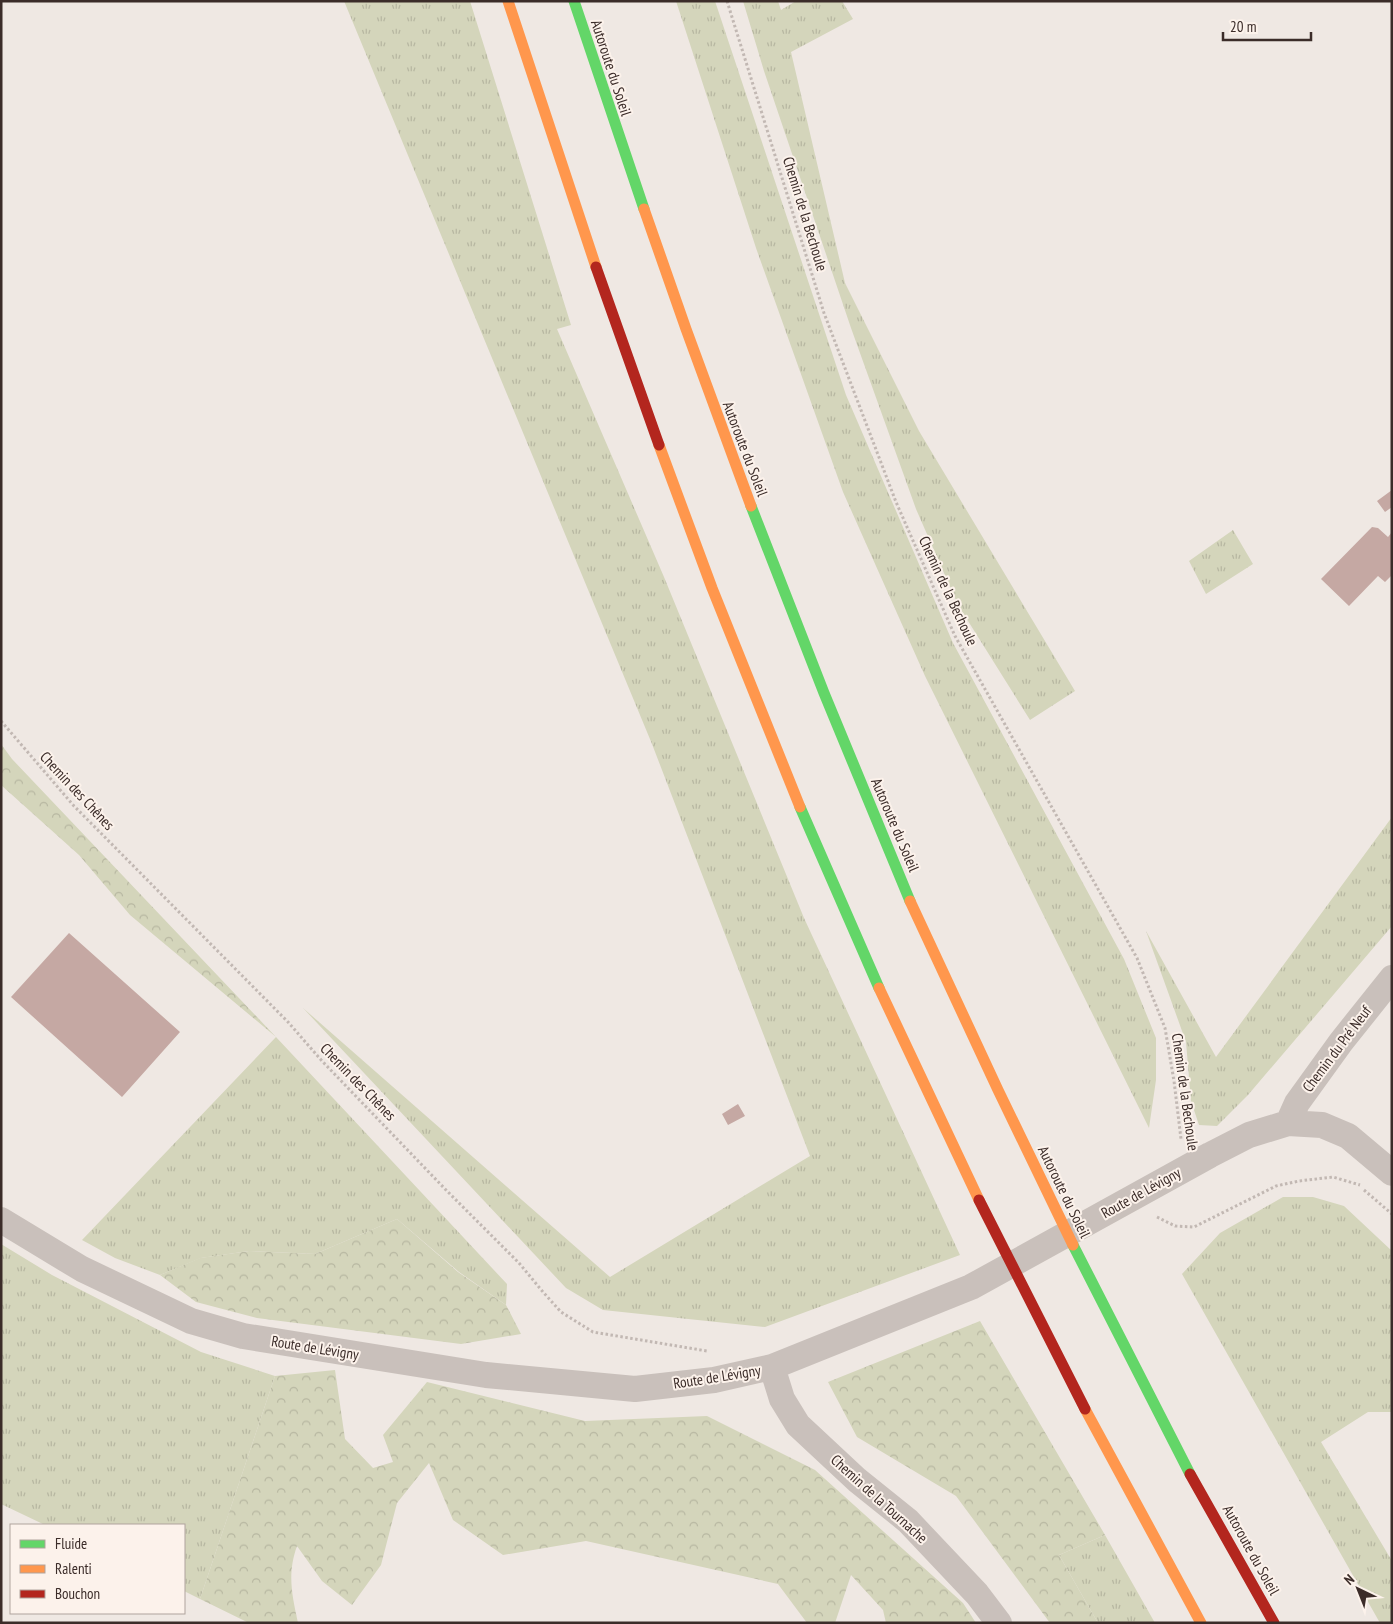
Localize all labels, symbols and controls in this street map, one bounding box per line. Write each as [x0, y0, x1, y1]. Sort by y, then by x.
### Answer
scale bar [1223, 10, 1310, 42]
street label: Autoroute du Soleil [587, 17, 636, 119]
text: 20 m [1230, 17, 1256, 36]
street label: Chemin de la Bechoule [779, 154, 832, 273]
street label: Autoroute du Soleil [719, 399, 772, 499]
street label: Chemin de la Bechoule [915, 533, 982, 649]
street label: Chemin des Chênes [36, 747, 119, 834]
street label: Autoroute du Soleil [867, 775, 924, 875]
street label: Chemin du Pré Neuf [1298, 1001, 1376, 1096]
street label: Chemin de la Bechoule [1168, 1032, 1203, 1152]
street label: Chemin des Chênes [316, 1039, 400, 1125]
street label: Autoroute du Soleil [1034, 1143, 1095, 1241]
street label: Route de Lévigny [1098, 1163, 1184, 1222]
street label: Route de Lévigny [270, 1331, 360, 1364]
street label: Route de Lévigny [672, 1360, 762, 1393]
street label: Chemin de la Tournache [827, 1450, 932, 1547]
street label: Autoroute du Soleil [1219, 1501, 1284, 1599]
legend [10, 1524, 185, 1614]
text: Fluide [55, 1534, 87, 1553]
text: Ralenti [55, 1559, 92, 1578]
north arrow [1333, 1564, 1383, 1614]
text: N [1340, 1570, 1358, 1589]
text: Bouchon [55, 1584, 100, 1603]

